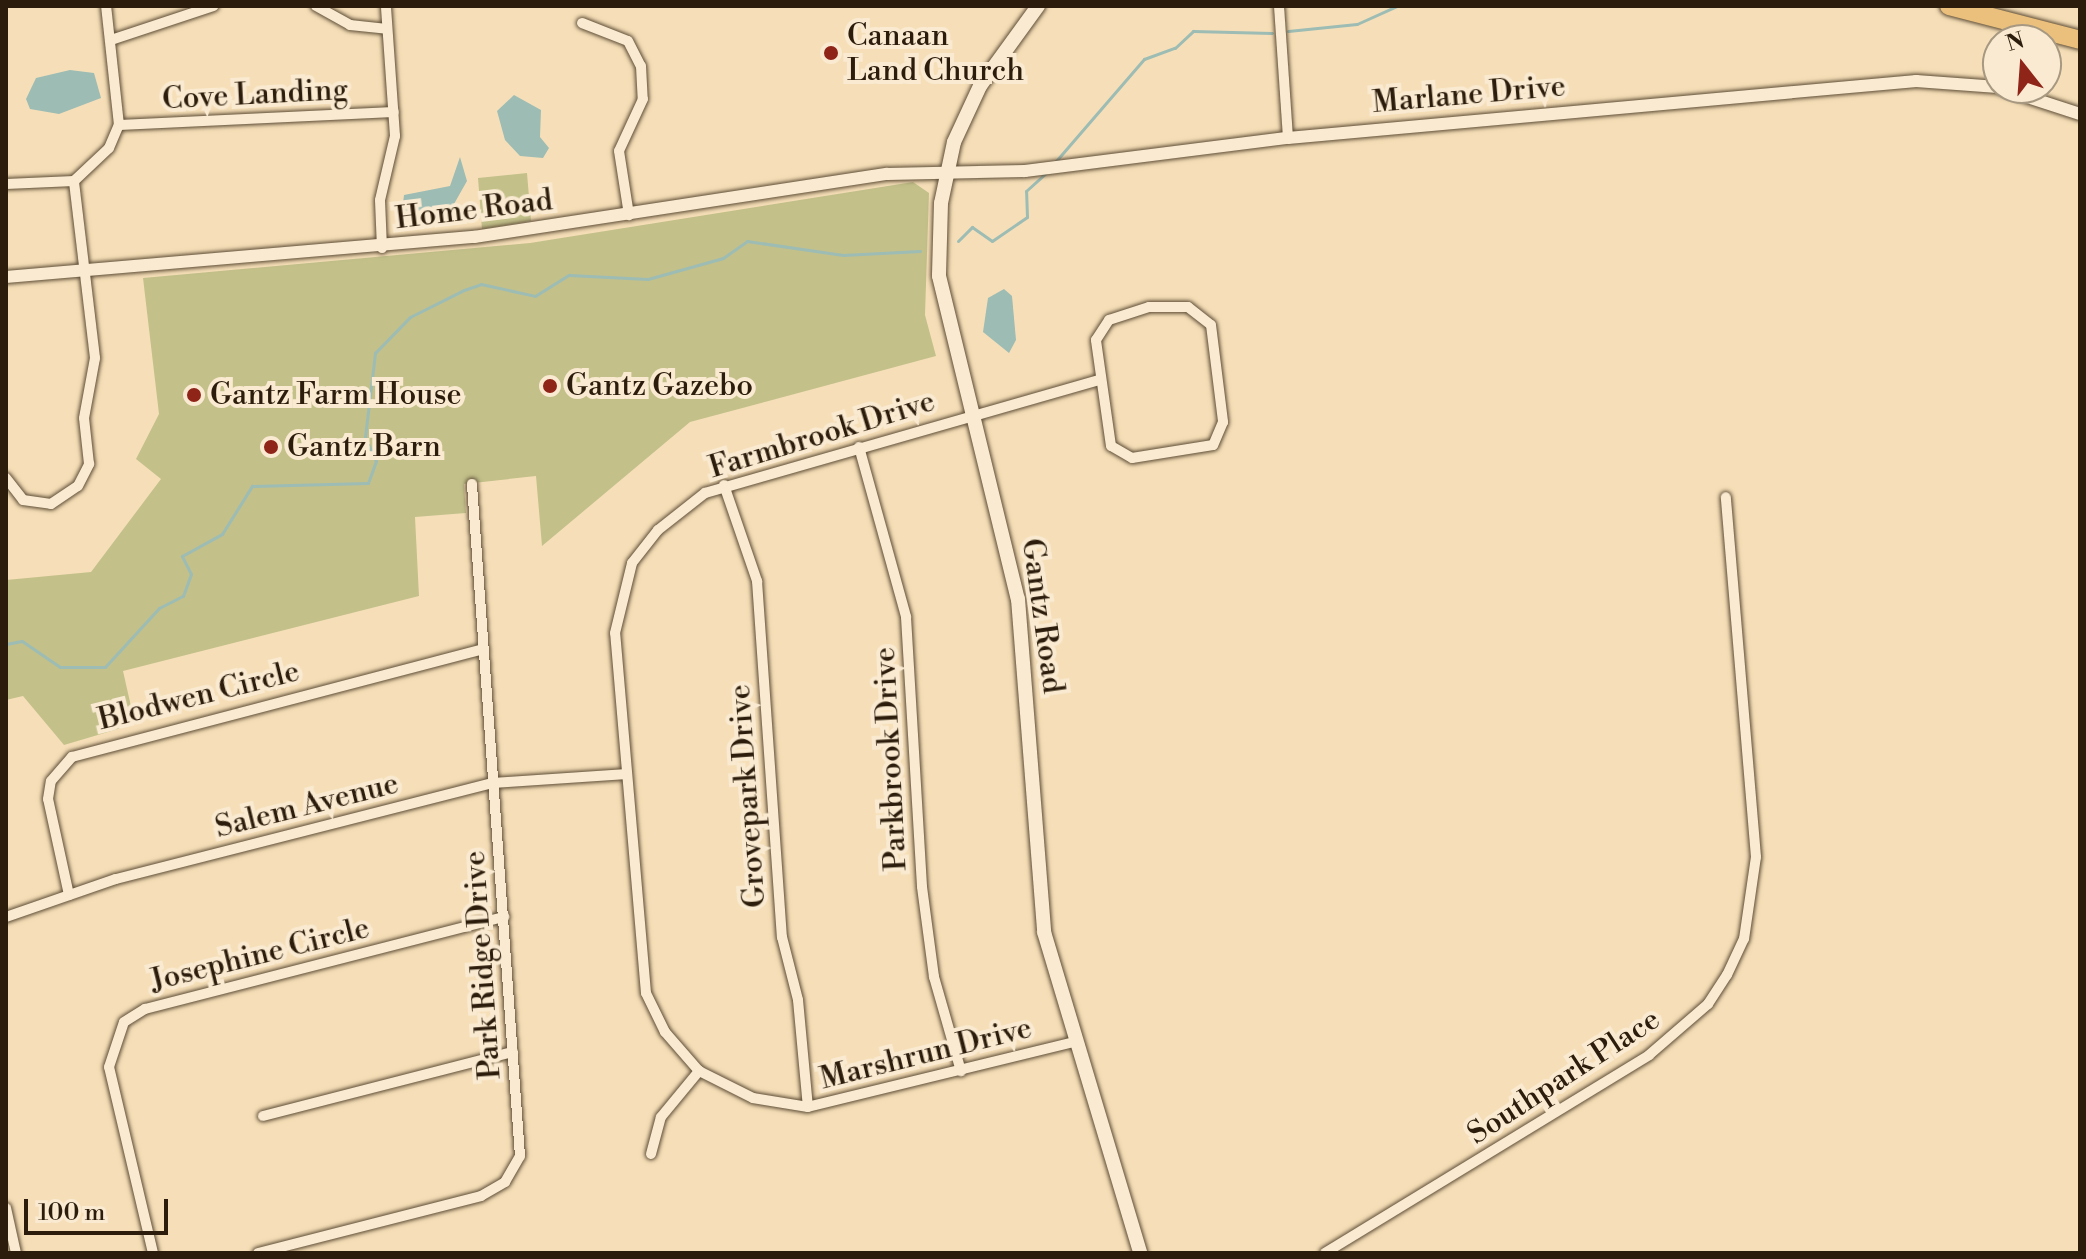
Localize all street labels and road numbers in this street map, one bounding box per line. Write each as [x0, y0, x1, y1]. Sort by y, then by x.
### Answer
street label: Marlane Drive [1371, 69, 1567, 121]
street label: Cove Landing [161, 72, 349, 118]
street label: Home Road [393, 183, 555, 237]
street label: Farmbrook Drive [705, 384, 939, 486]
street label: Gantz Road [1013, 536, 1071, 696]
street label: Parkbrook Drive [867, 646, 915, 872]
street label: Blodwen Circle [95, 654, 303, 738]
street label: Grovepark Drive [722, 683, 774, 909]
street label: Salem Avenue [212, 766, 402, 846]
street label: Park Ridge Drive [457, 849, 509, 1081]
street label: Josephine Circle [147, 910, 373, 1000]
street label: Southpark Place [1461, 1001, 1667, 1153]
street label: Marshrun Drive [816, 1010, 1036, 1098]

